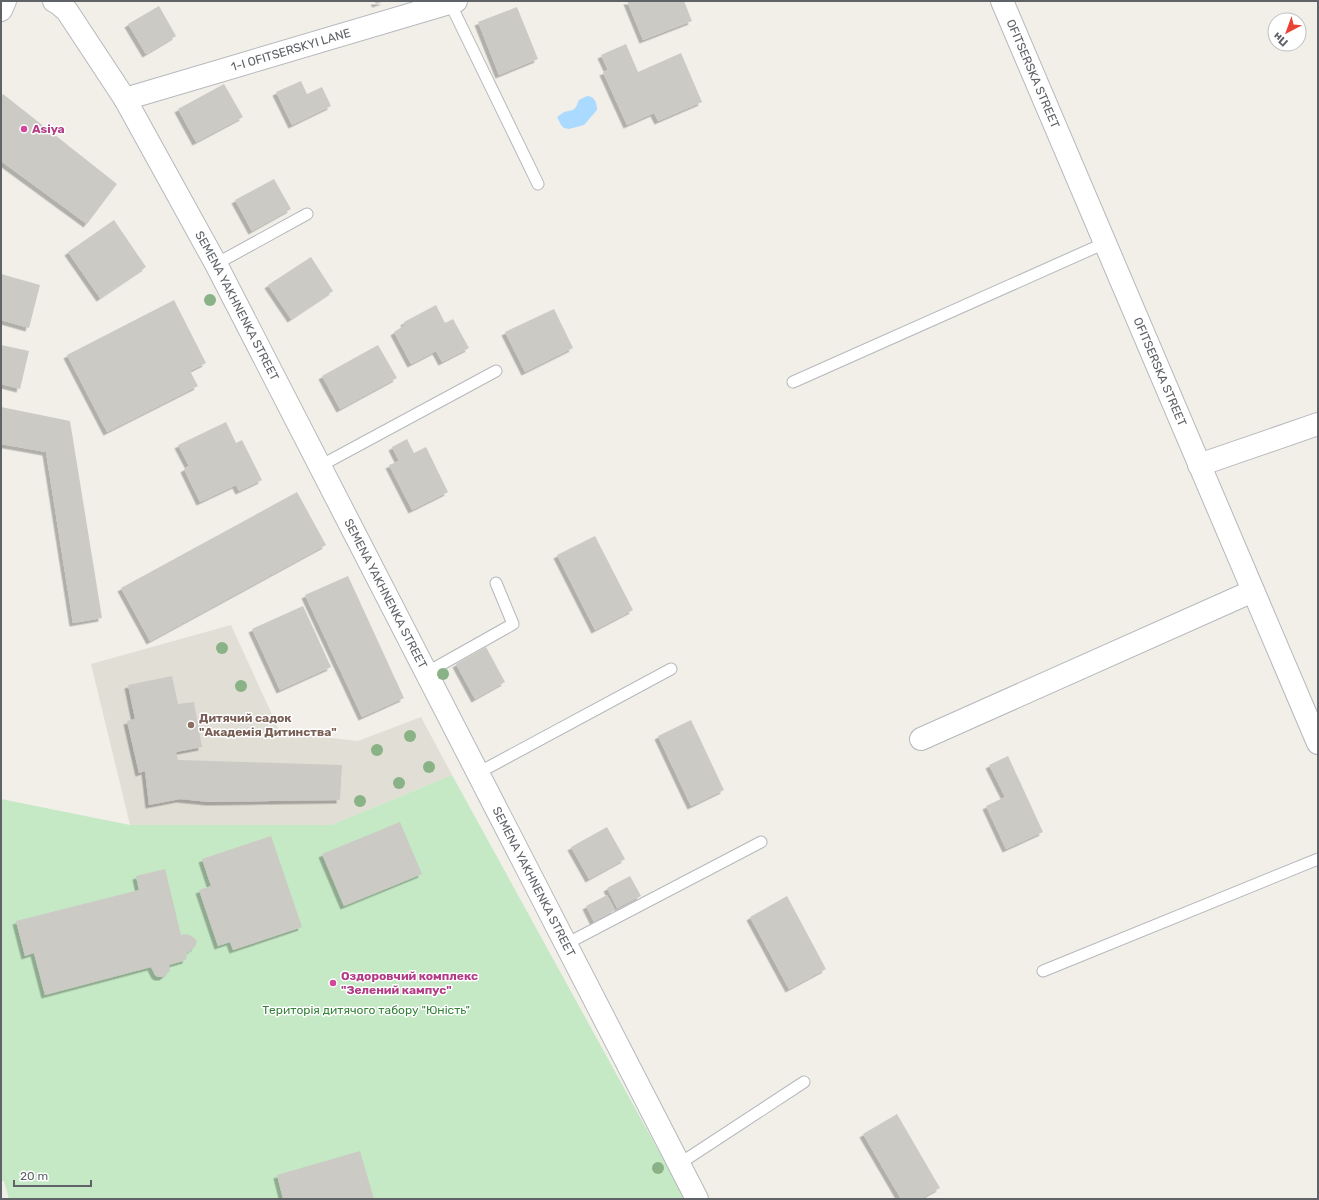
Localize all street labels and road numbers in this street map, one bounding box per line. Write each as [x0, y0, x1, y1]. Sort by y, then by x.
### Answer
street label: OFITSERSKA STREET [1004, 17, 1062, 130]
street label: 1-I OFITSERSKYI LANE [229, 26, 352, 74]
street label: SEMENA YAKHNENKA STREET [192, 229, 282, 383]
street label: OFITSERSKA STREET [1131, 315, 1189, 428]
street label: SEMENA YAKHNENKA STREET [341, 516, 430, 671]
street label: SEMENA YAKHNENKA STREET [489, 804, 578, 959]

